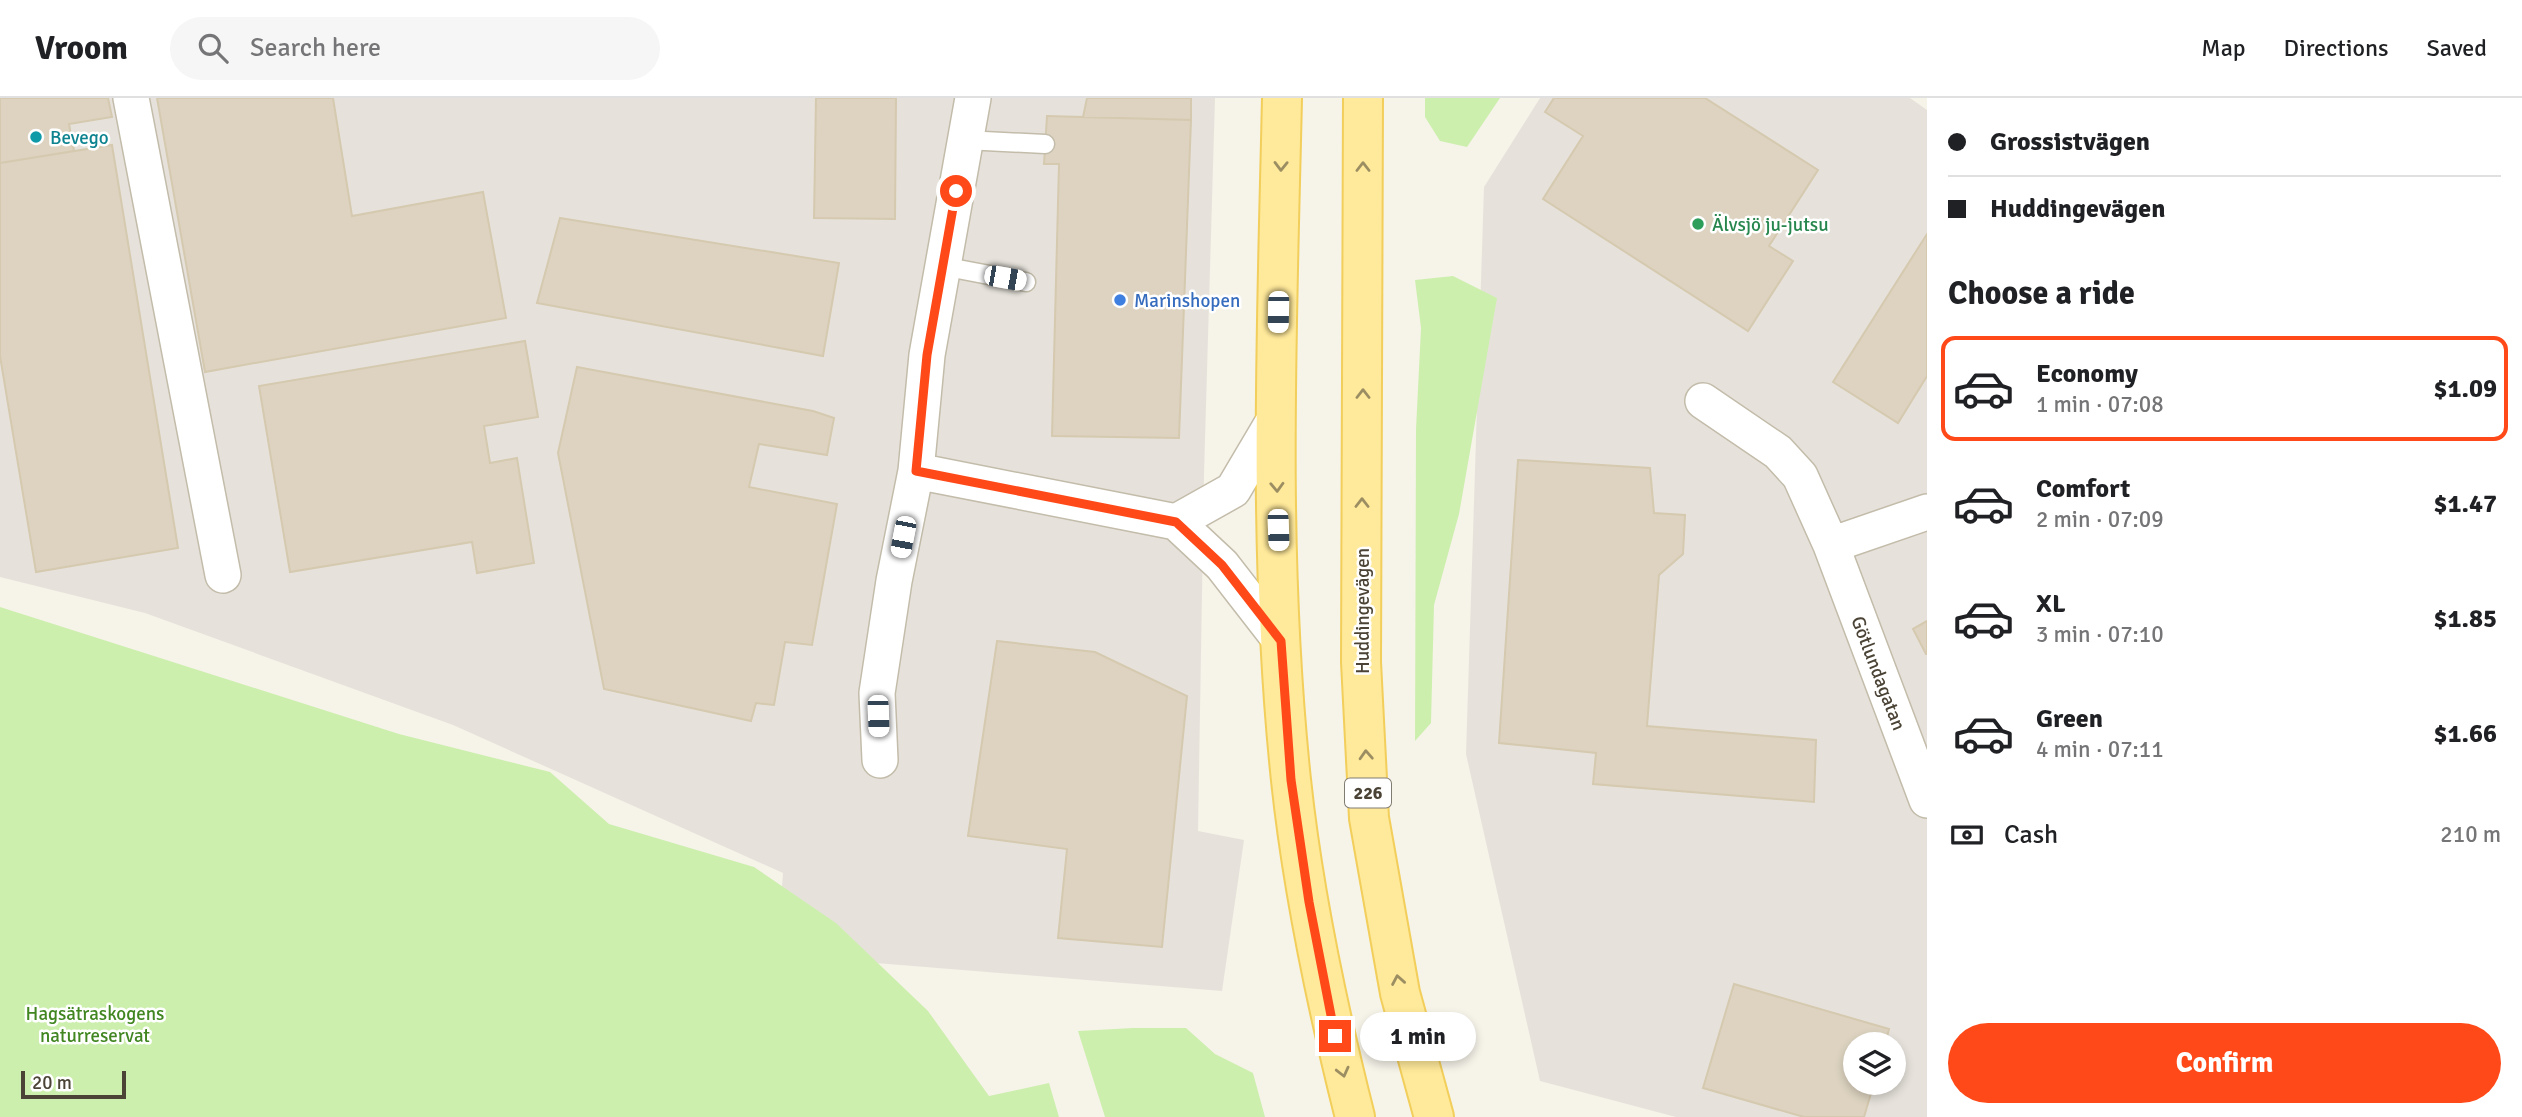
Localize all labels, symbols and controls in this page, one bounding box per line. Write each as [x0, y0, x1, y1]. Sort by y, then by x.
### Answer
search box [170, 17, 660, 80]
text: Vroom [35, 28, 128, 69]
icon: search [194, 29, 232, 67]
text: Search here [250, 32, 381, 64]
text: Map [2201, 33, 2246, 63]
text: Directions [2284, 33, 2389, 63]
text: Saved [2427, 33, 2487, 63]
place label: Bevego [50, 126, 109, 150]
text: Grossistvägen [1990, 126, 2150, 158]
marker: Bevego [28, 129, 44, 145]
one-way arrow [1273, 161, 1289, 172]
one-way arrow [1355, 161, 1371, 171]
route start [940, 175, 972, 207]
text: Huddingevägen [1990, 193, 2165, 225]
place label: Älvsjö ju-jutsu [1712, 213, 1829, 237]
marker: Älvsjö ju-jutsu [1690, 216, 1706, 232]
car [983, 264, 1028, 292]
text: Choose a ride [1948, 274, 2135, 313]
place label: Marinshopen [1134, 289, 1240, 313]
car [1268, 291, 1289, 333]
marker: Marinshopen [1112, 292, 1128, 308]
icon: car [1952, 357, 2015, 420]
text: Economy [2036, 358, 2138, 390]
text: $1.09 [2433, 373, 2497, 405]
one-way arrow [1355, 388, 1371, 399]
text: 1 min · 07:08 [2036, 390, 2164, 419]
icon: car [1952, 472, 2015, 535]
text: Comfort [2036, 473, 2130, 505]
one-way arrow [1269, 483, 1285, 493]
text: $1.47 [2433, 488, 2497, 520]
one-way arrow [1354, 498, 1370, 508]
text: 2 min · 07:09 [2036, 505, 2164, 534]
car [1267, 509, 1290, 551]
car [889, 514, 918, 560]
street label: Huddingevägen [1351, 548, 1375, 674]
icon: car [1952, 587, 2015, 650]
text: XL [2036, 588, 2066, 620]
text: $1.85 [2433, 603, 2497, 635]
street label: Götlundagatan [1845, 613, 1911, 734]
text: 3 min · 07:10 [2036, 620, 2164, 649]
car [867, 695, 890, 737]
icon: car [1952, 702, 2015, 765]
text: Green [2036, 703, 2103, 735]
text: $1.66 [2433, 718, 2497, 750]
text: 4 min · 07:11 [2036, 735, 2164, 764]
one-way arrow [1358, 749, 1373, 760]
road number: 226 [1345, 778, 1391, 808]
icon: cash [1948, 816, 1986, 854]
text: Cash [2004, 819, 2058, 851]
text: 210 m [2440, 820, 2501, 849]
one-way arrow [1391, 974, 1406, 986]
park label: Hagsätraskogens naturreservat [26, 1002, 164, 1048]
callout: 1 min [1360, 1012, 1475, 1060]
route end [1319, 1020, 1351, 1052]
text: 1 min [1390, 1022, 1446, 1051]
button: Confirm [1948, 1023, 2501, 1103]
map controls [1843, 1032, 1906, 1095]
button: layers [1843, 1032, 1906, 1095]
one-way arrow [1335, 1066, 1349, 1078]
scale bar [21, 1068, 126, 1100]
text: 20 m [32, 1071, 72, 1095]

